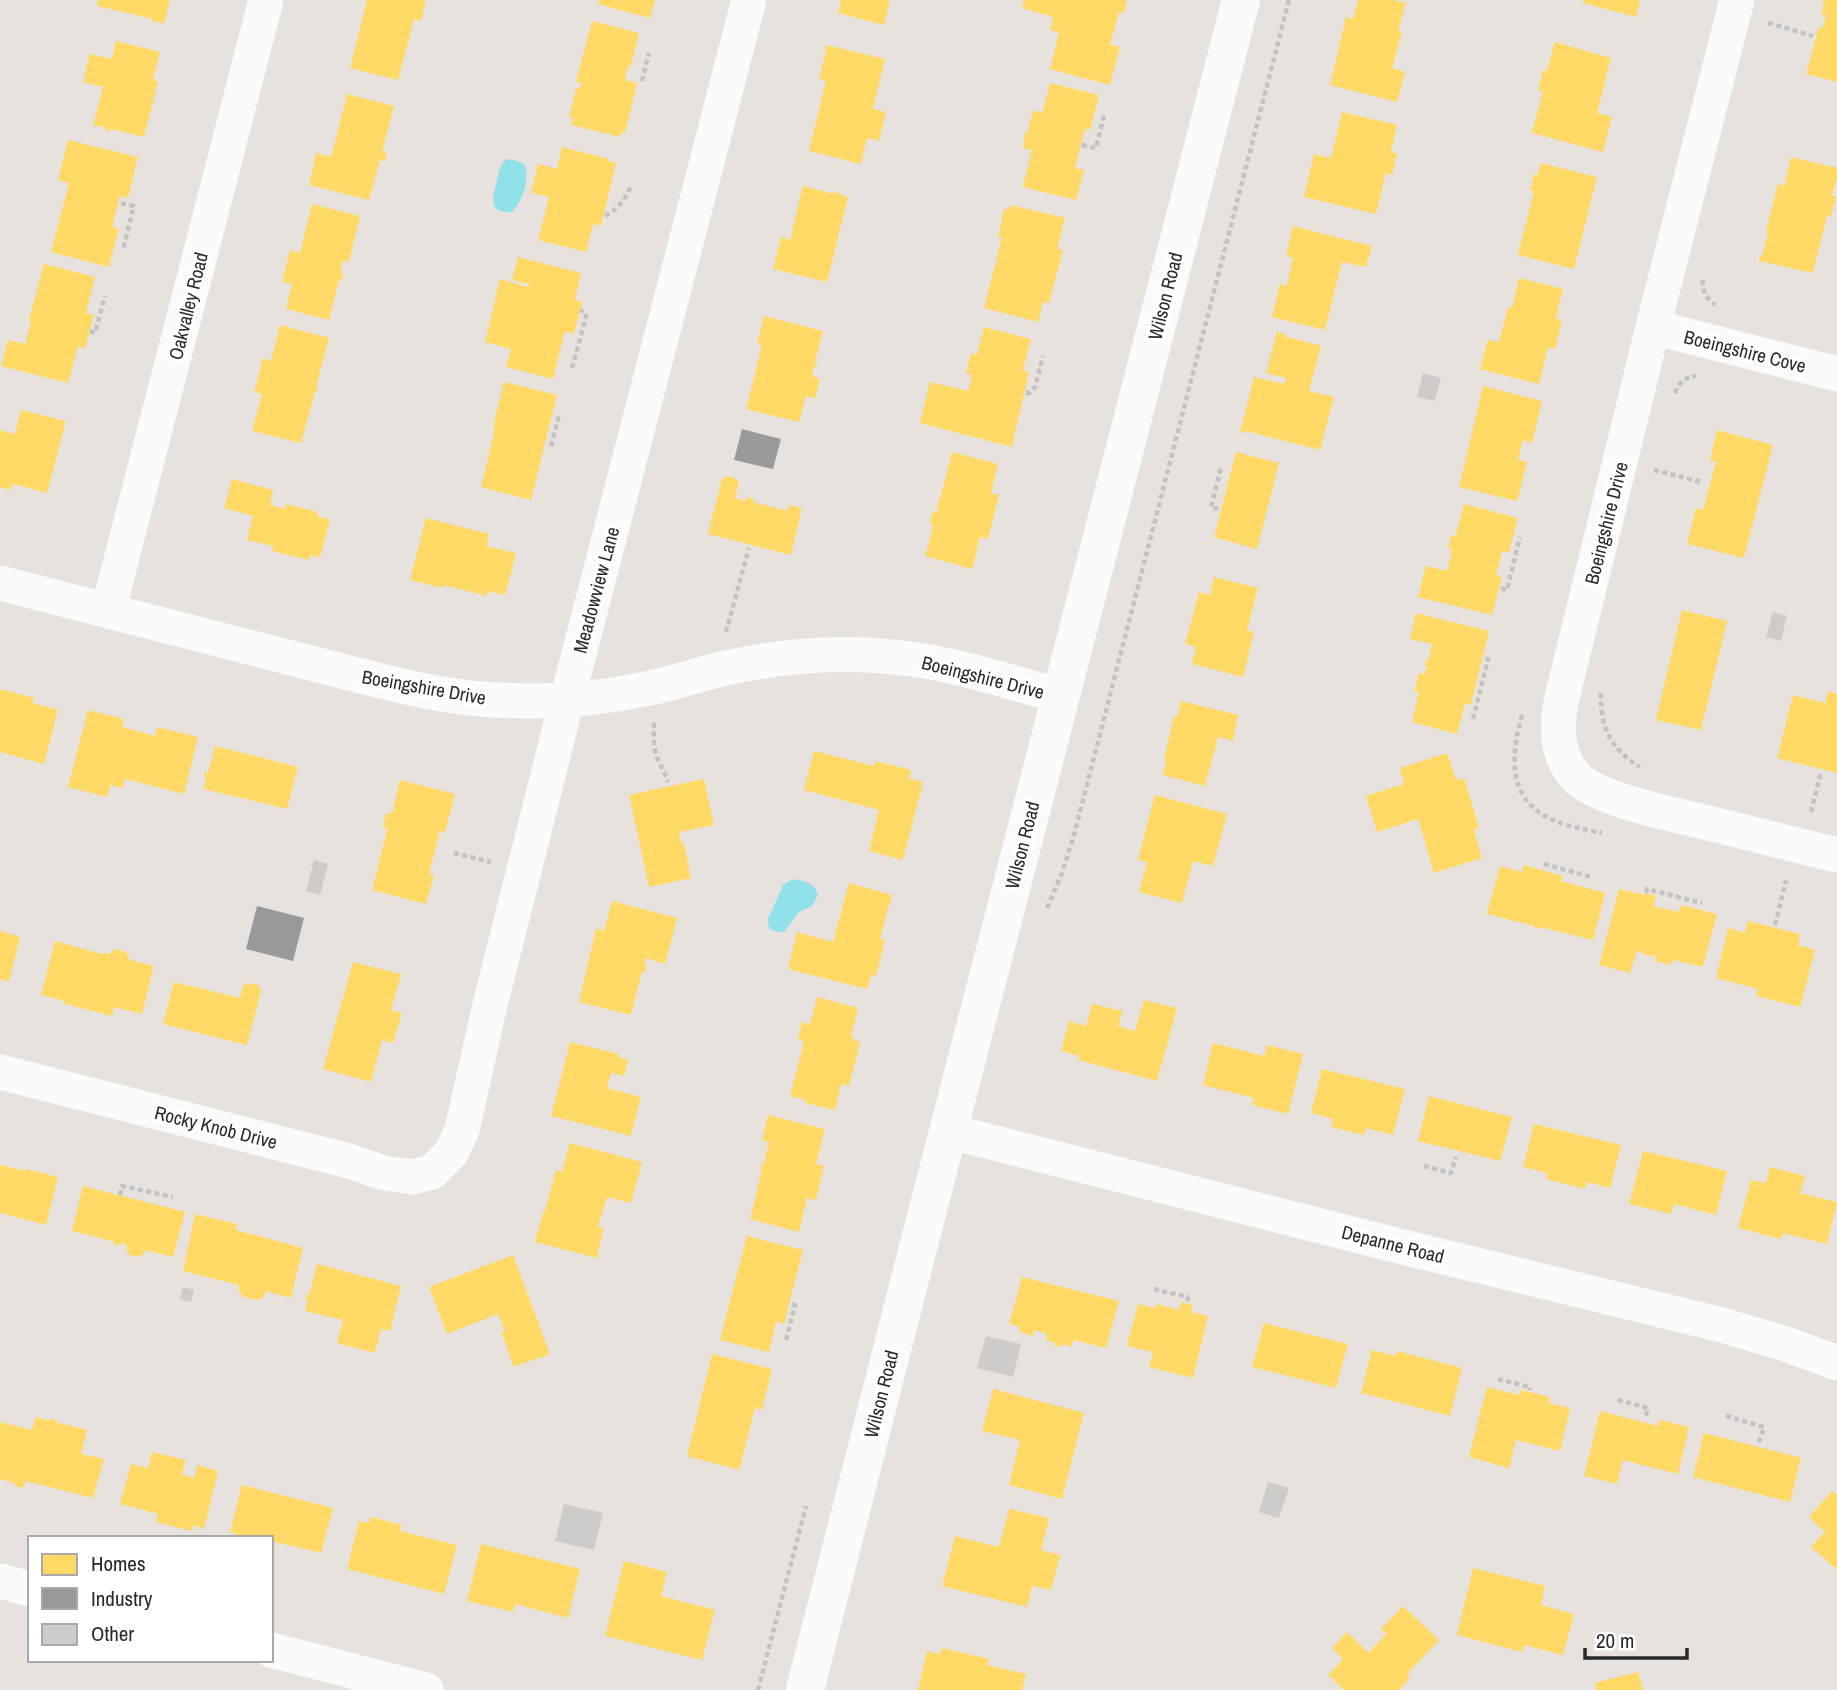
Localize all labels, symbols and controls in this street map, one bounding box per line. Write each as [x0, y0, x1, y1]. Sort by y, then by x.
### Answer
street label: Oakvalley Road [162, 249, 214, 363]
street label: Wilson Road [1142, 250, 1188, 342]
street label: Boeingshire Cove [1681, 323, 1809, 379]
street label: Boeingshire Drive [1578, 459, 1634, 587]
street label: Meadowview Lane [567, 524, 625, 656]
street label: Boeingshire Drive [919, 649, 1047, 705]
street label: Boeingshire Drive [360, 663, 488, 711]
street label: Wilson Road [999, 799, 1045, 891]
street label: Rocky Knob Drive [152, 1099, 280, 1155]
street label: Depanne Road [1339, 1219, 1447, 1269]
street label: Wilson Road [858, 1348, 904, 1440]
legend [28, 1536, 273, 1662]
text: Homes [91, 1549, 146, 1578]
text: Industry [91, 1584, 153, 1613]
scale bar [1585, 1616, 1686, 1660]
text: Other [91, 1619, 134, 1648]
text: 20 m [1596, 1626, 1634, 1655]

